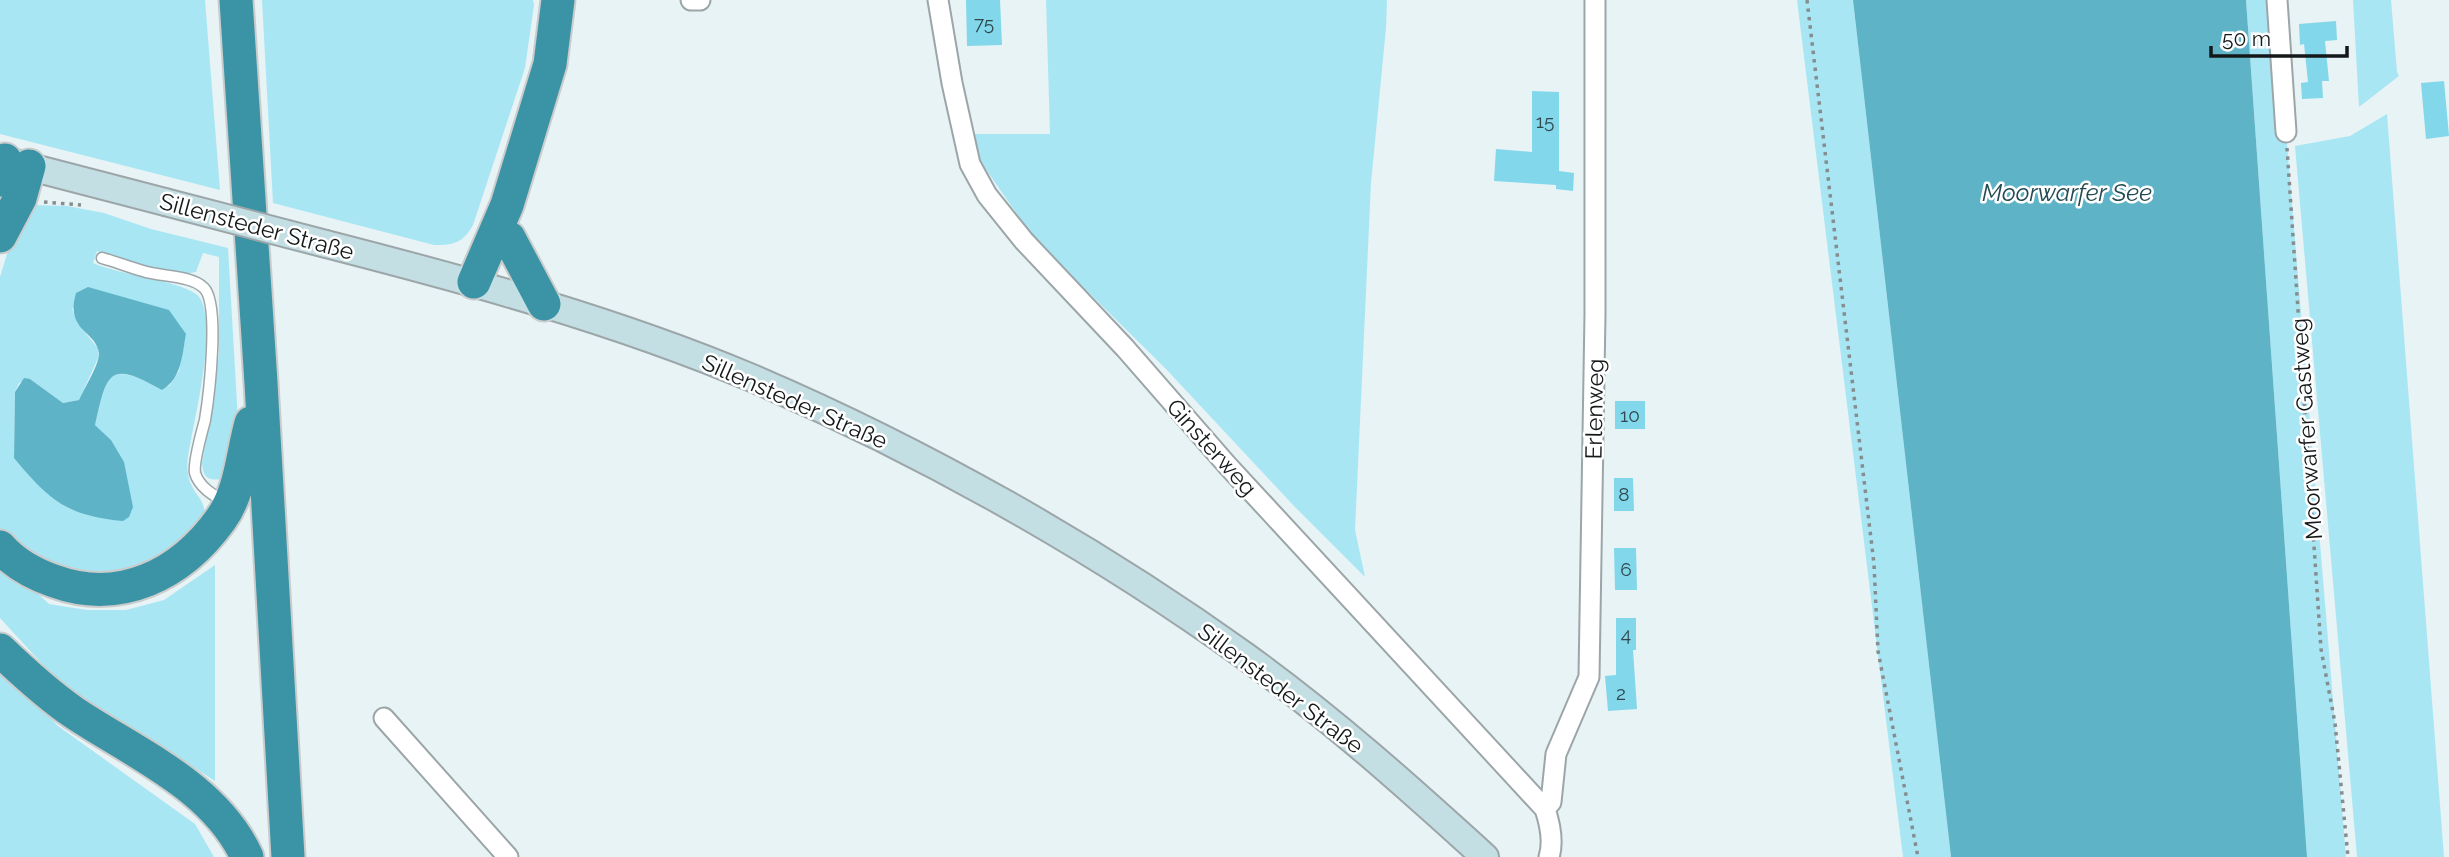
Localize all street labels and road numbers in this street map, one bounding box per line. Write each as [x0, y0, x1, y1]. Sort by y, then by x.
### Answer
street label: Sillensteder Straße [157, 187, 357, 265]
street label: Moorwarfer Gastweg [2285, 317, 2327, 541]
street label: Sillensteder Straße [698, 348, 892, 454]
street label: Erlenweg [1580, 358, 1608, 460]
street label: Ginsterweg [1161, 393, 1263, 501]
street label: Sillensteder Straße [1193, 617, 1369, 759]

